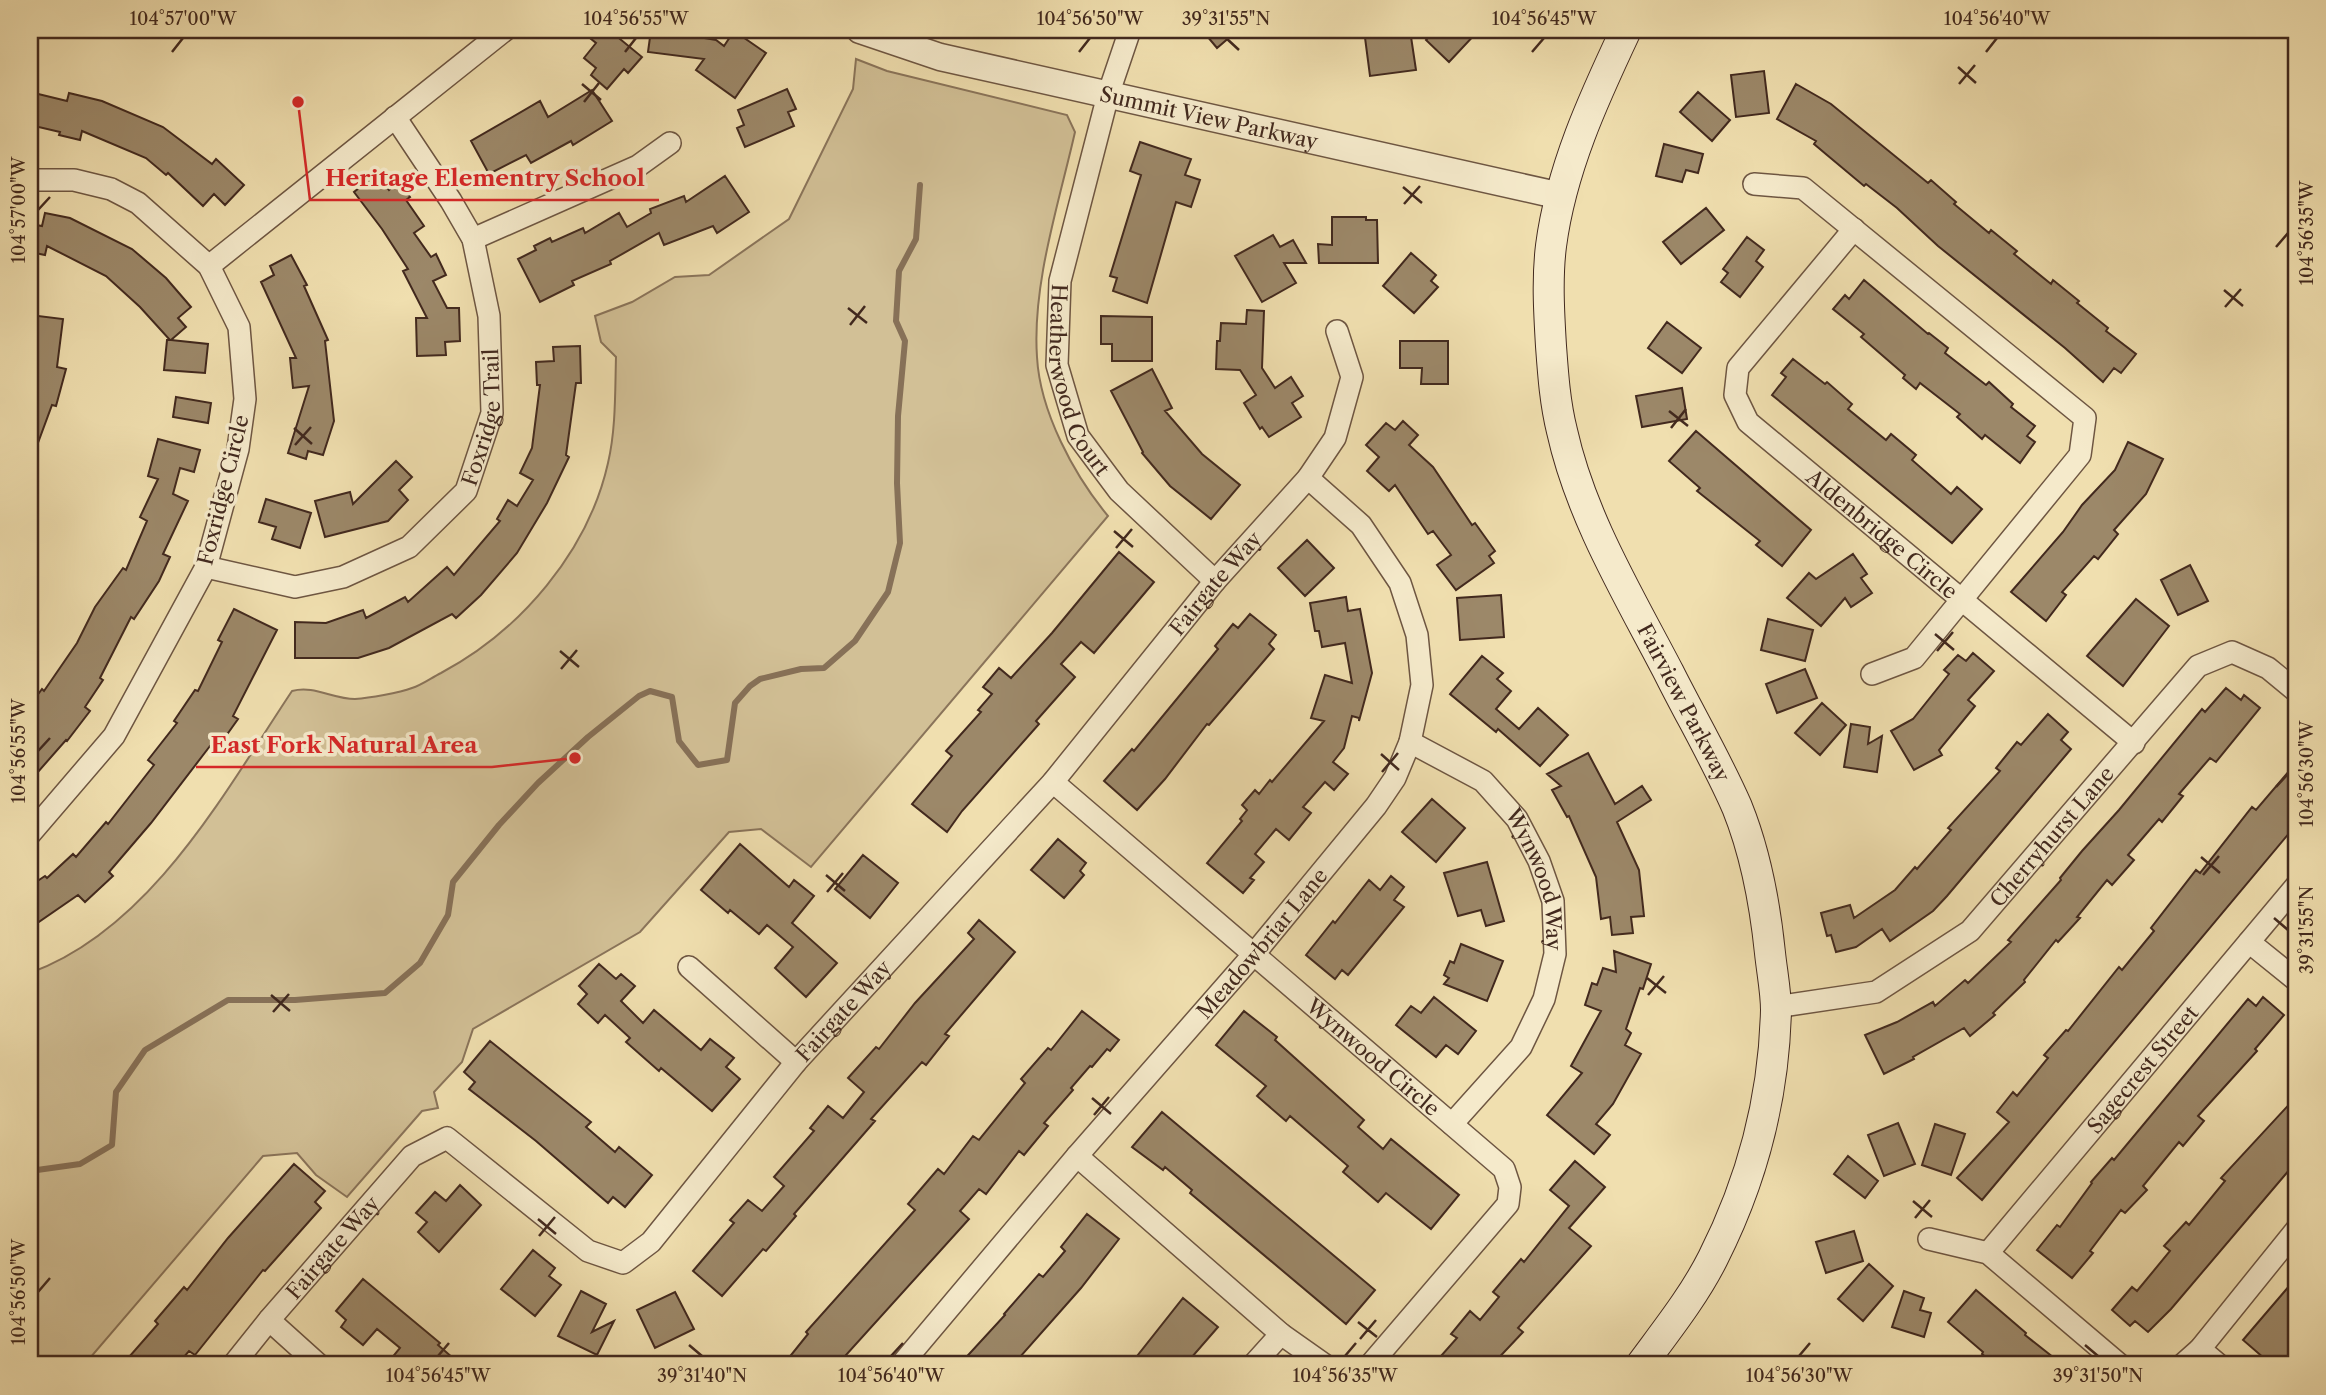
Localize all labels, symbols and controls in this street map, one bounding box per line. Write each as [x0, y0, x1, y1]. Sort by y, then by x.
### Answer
text: 104°57'00"W [130, 8, 238, 30]
text: 104°56'55"W [584, 8, 690, 30]
text: 104°56'50"W [1037, 8, 1145, 30]
text: 39°31'55"N [1182, 8, 1270, 30]
text: 104°56'45"W [1492, 8, 1598, 30]
text: 104°56'40"W [1944, 8, 2051, 30]
street label: Summit View Parkway [1097, 81, 1321, 154]
text: 104°57'00"W [8, 155, 30, 263]
callout: Heritage Elementry School [310, 156, 659, 200]
text: Heritage Elementry School [325, 164, 645, 192]
text: 104°56'35"W [2296, 179, 2318, 286]
street label: Heatherwood Court [1044, 283, 1116, 481]
street label: Foxridge Trail [456, 348, 504, 489]
street label: Foxridge Circle [192, 412, 254, 568]
street label: Aldenbridge Circle [1801, 463, 1963, 604]
street label: Fairgate Way [1164, 526, 1266, 640]
street label: Fairview Parkway [1632, 619, 1736, 786]
text: 104°56'55"W [8, 697, 30, 803]
text: 104°56'30"W [2296, 719, 2318, 827]
callout: East Fork Natural Area [196, 723, 492, 767]
text: East Fork Natural Area [211, 731, 478, 759]
street label: Cherryhurst Lane [1984, 761, 2119, 912]
street label: Wynwood Way [1501, 803, 1567, 951]
street label: Meadowbriar Lane [1191, 863, 1332, 1023]
text: 39°31'55"N [2296, 886, 2318, 974]
street label: Fairgate Way [790, 955, 896, 1067]
street label: Wynwood Circle [1301, 992, 1445, 1121]
street label: Sagecrest Street [2081, 1000, 2203, 1138]
street label: Fairgate Way [281, 1190, 384, 1304]
text: 104°56'50"W [8, 1237, 30, 1345]
text: 104°56'45"W [386, 1365, 492, 1387]
text: 39°31'40"N [657, 1365, 747, 1387]
text: 104°56'40"W [838, 1365, 945, 1387]
text: 104°56'35"W [1292, 1365, 1399, 1387]
text: 104°56'30"W [1746, 1365, 1854, 1387]
text: 39°31'50"N [2053, 1365, 2143, 1387]

